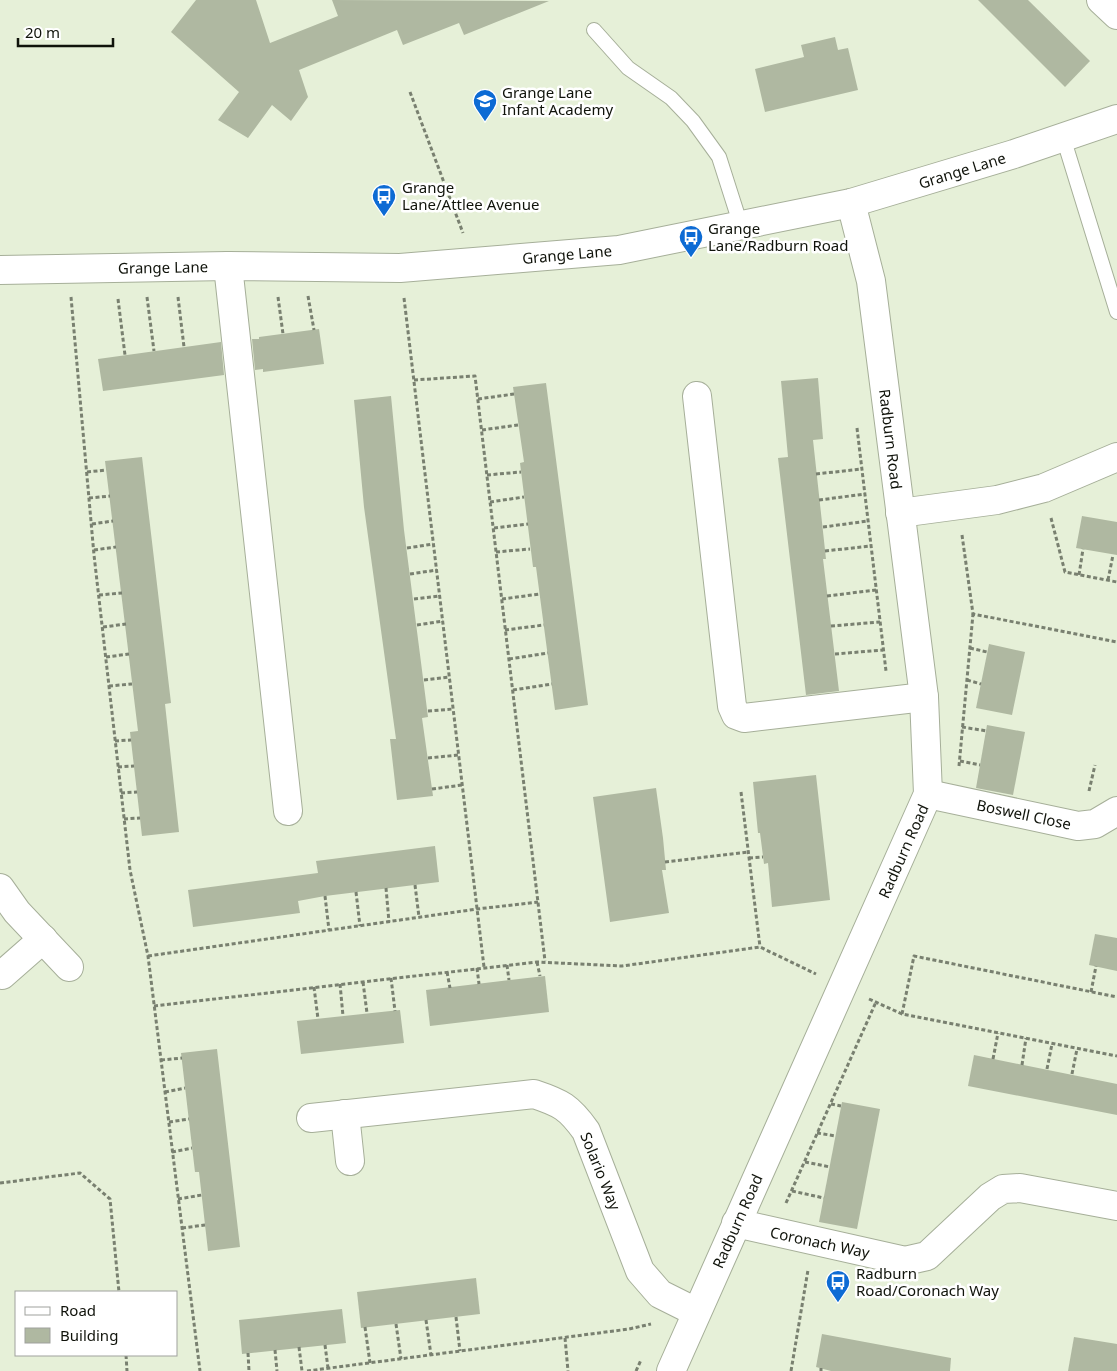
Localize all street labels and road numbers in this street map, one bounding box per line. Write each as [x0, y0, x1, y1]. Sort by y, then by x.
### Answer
street label: Grange Lane [916, 147, 1008, 193]
street label: Grange Lane [521, 240, 613, 268]
street label: Grange Lane [118, 256, 208, 278]
street label: Radburn Road [875, 388, 907, 490]
street label: Boswell Close [975, 794, 1073, 834]
street label: Radburn Road [873, 801, 933, 901]
street label: Solario Way [576, 1129, 626, 1213]
street label: Radburn Road [707, 1171, 767, 1271]
street label: Coronach Way [768, 1222, 872, 1262]

